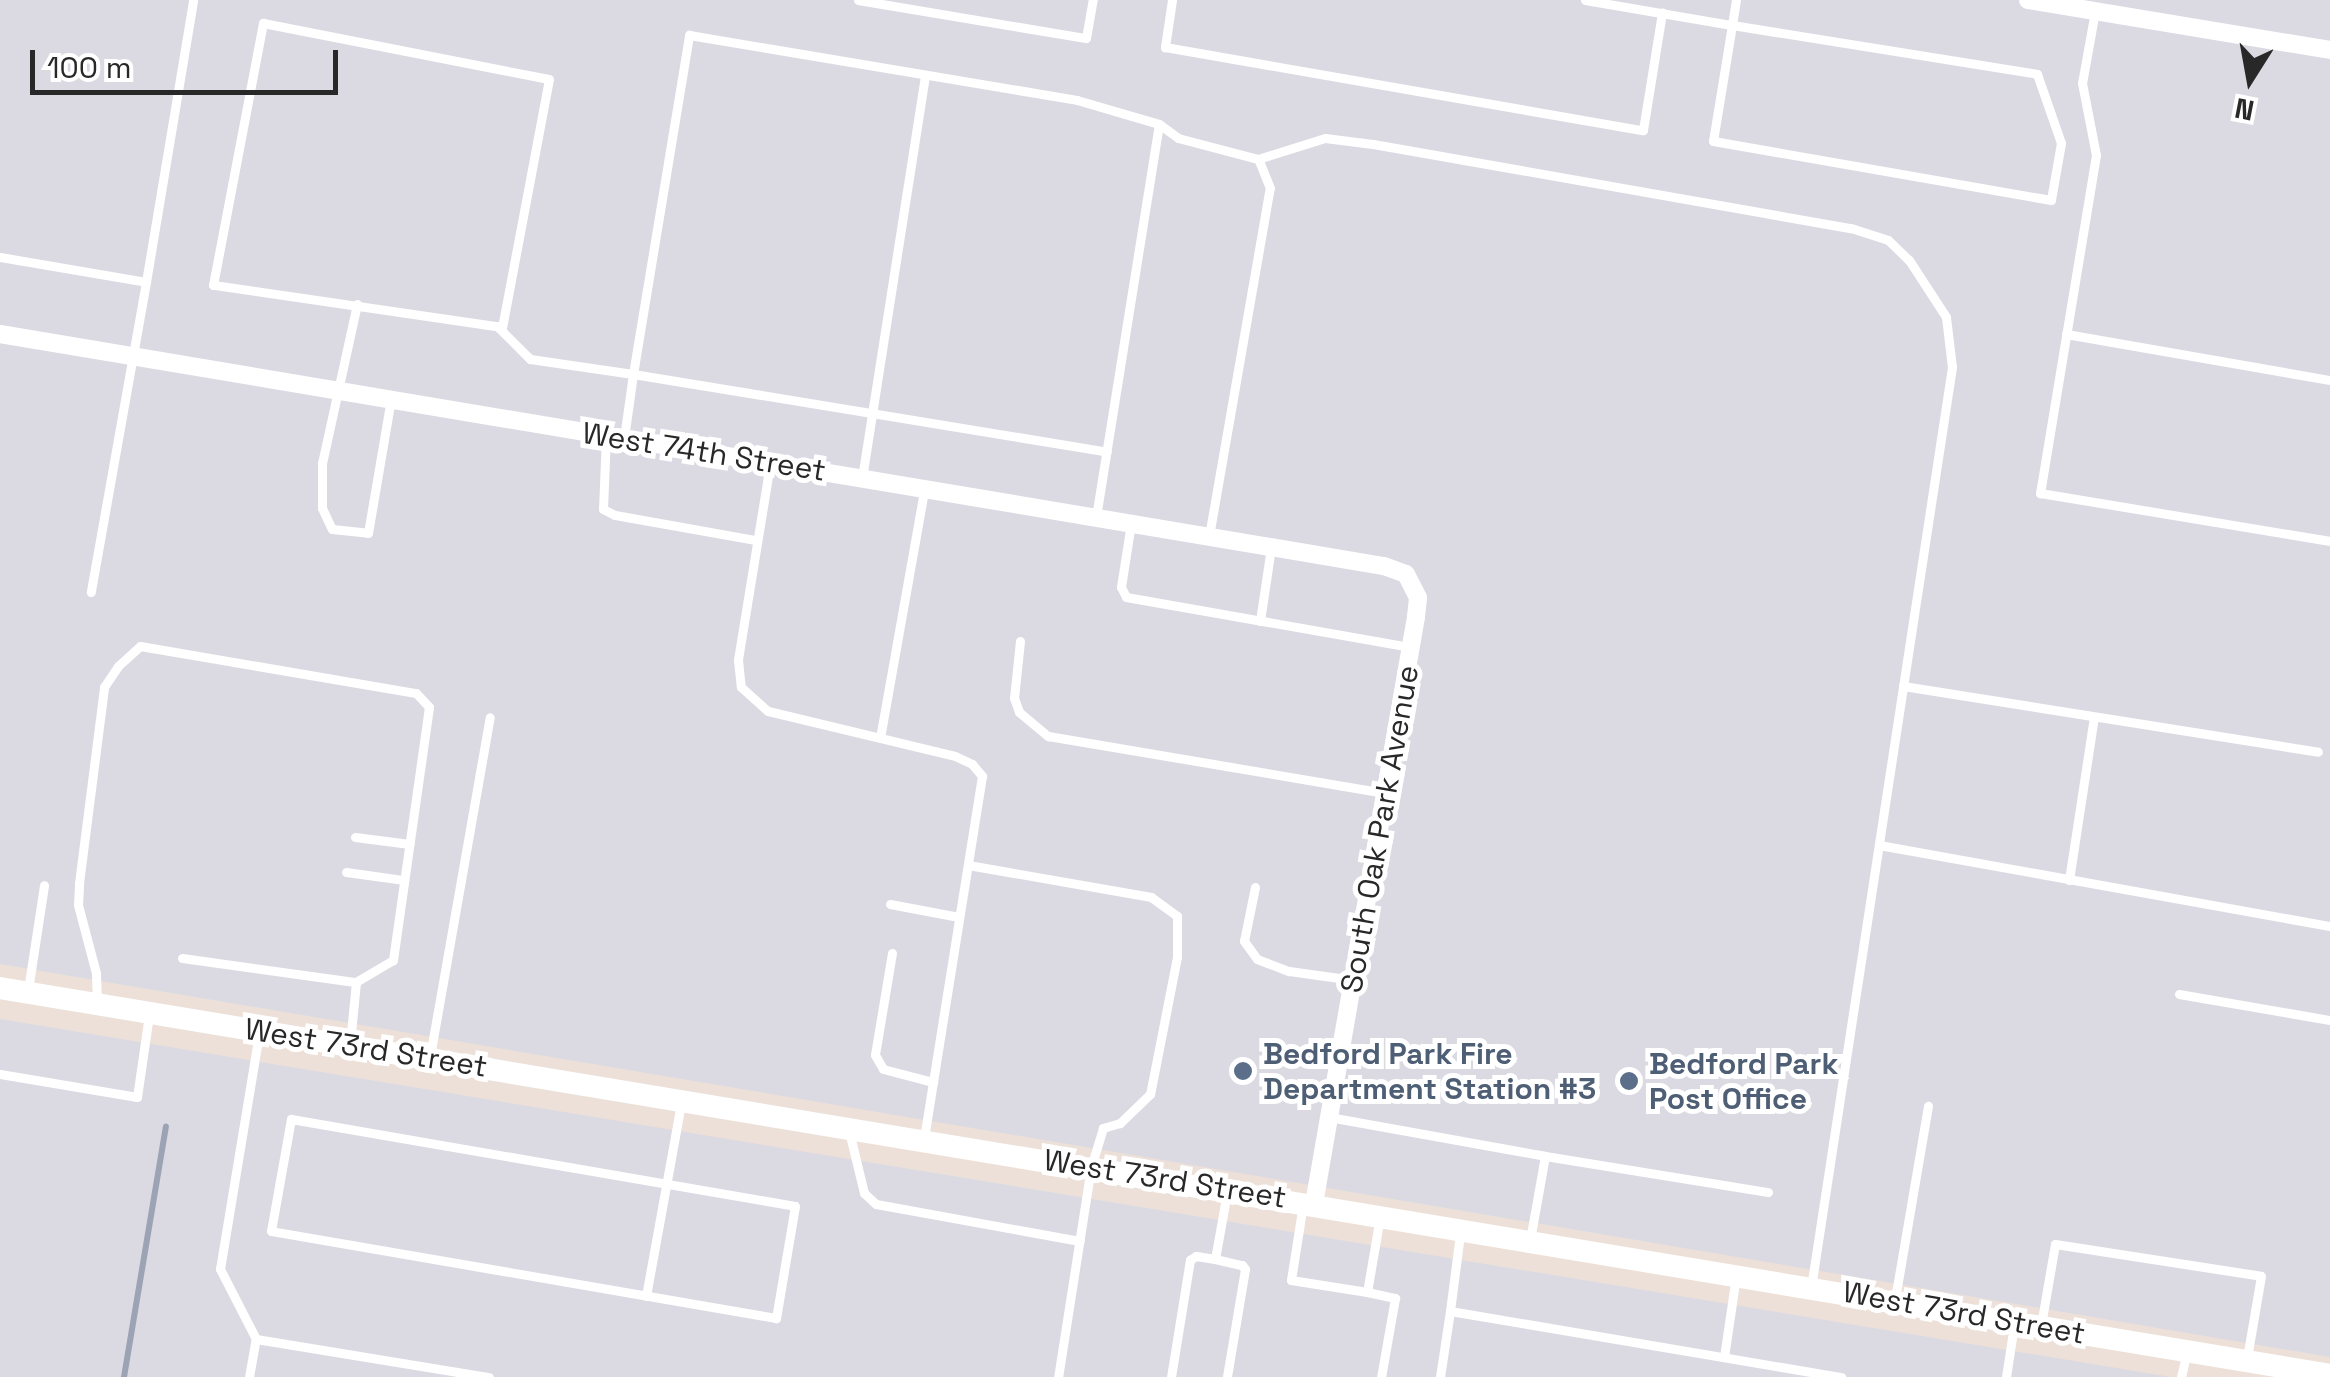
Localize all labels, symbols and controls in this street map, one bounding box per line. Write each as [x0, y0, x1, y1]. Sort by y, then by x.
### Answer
scale bar [35, 30, 342, 92]
north arrow [2200, 30, 2300, 130]
text: 100 m [47, 48, 132, 87]
text: N [2232, 90, 2257, 129]
street label: West 74th Street [580, 415, 828, 489]
street label: South Oak Park Avenue [1333, 662, 1427, 996]
street label: West 73rd Street [242, 1011, 490, 1085]
place label: Bedford Park Fire Department Station #3 [1263, 1036, 1596, 1106]
place label: Bedford Park Post Office [1649, 1046, 1838, 1116]
marker: Bedford Park Fire Department Station #3 [1232, 1060, 1254, 1082]
marker: Bedford Park Post Office [1618, 1070, 1640, 1092]
street label: West 73rd Street [1041, 1142, 1289, 1216]
street label: West 73rd Street [1840, 1274, 2088, 1352]

